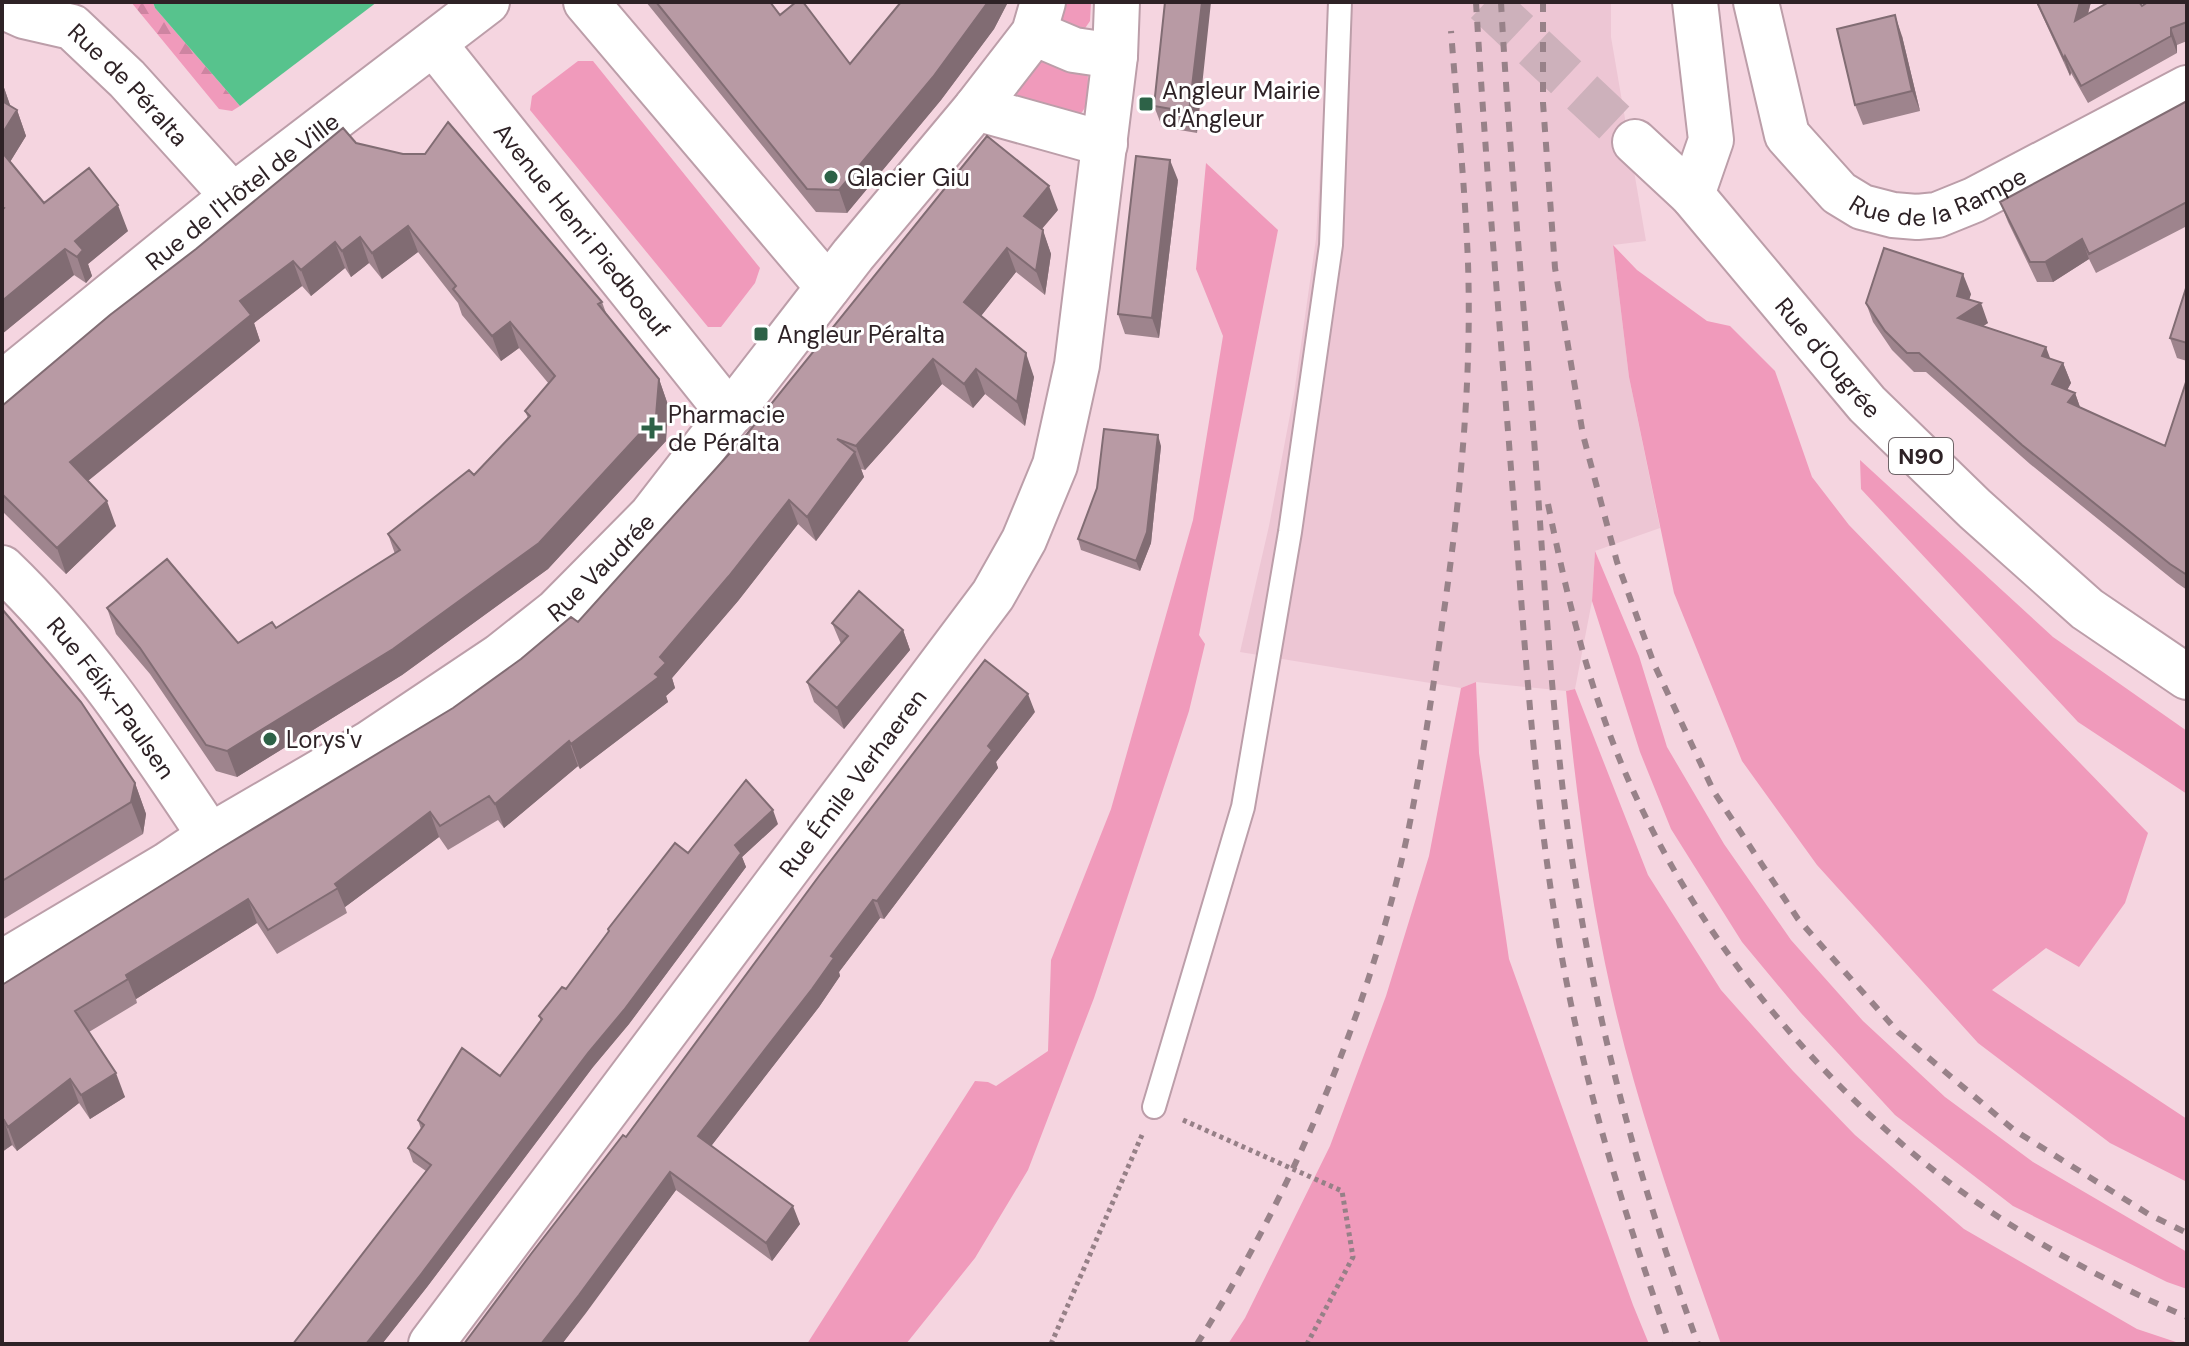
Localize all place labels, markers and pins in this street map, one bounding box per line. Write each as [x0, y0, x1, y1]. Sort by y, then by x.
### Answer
place label: Angleur Mairie d'Angleur [1162, 75, 1320, 134]
marker: Angleur Mairie d'Angleur [1137, 95, 1155, 113]
place label: Glacier Giu [847, 162, 970, 193]
marker: Glacier Giu [822, 168, 840, 186]
place label: Angleur Péralta [777, 319, 945, 350]
marker: Angleur Péralta [752, 325, 770, 343]
place label: Pharmacie de Péralta [668, 399, 785, 458]
marker: Pharmacie de Péralta [643, 419, 661, 437]
place label: Lorys'v [286, 724, 363, 755]
marker: Lorys'v [261, 730, 279, 748]

